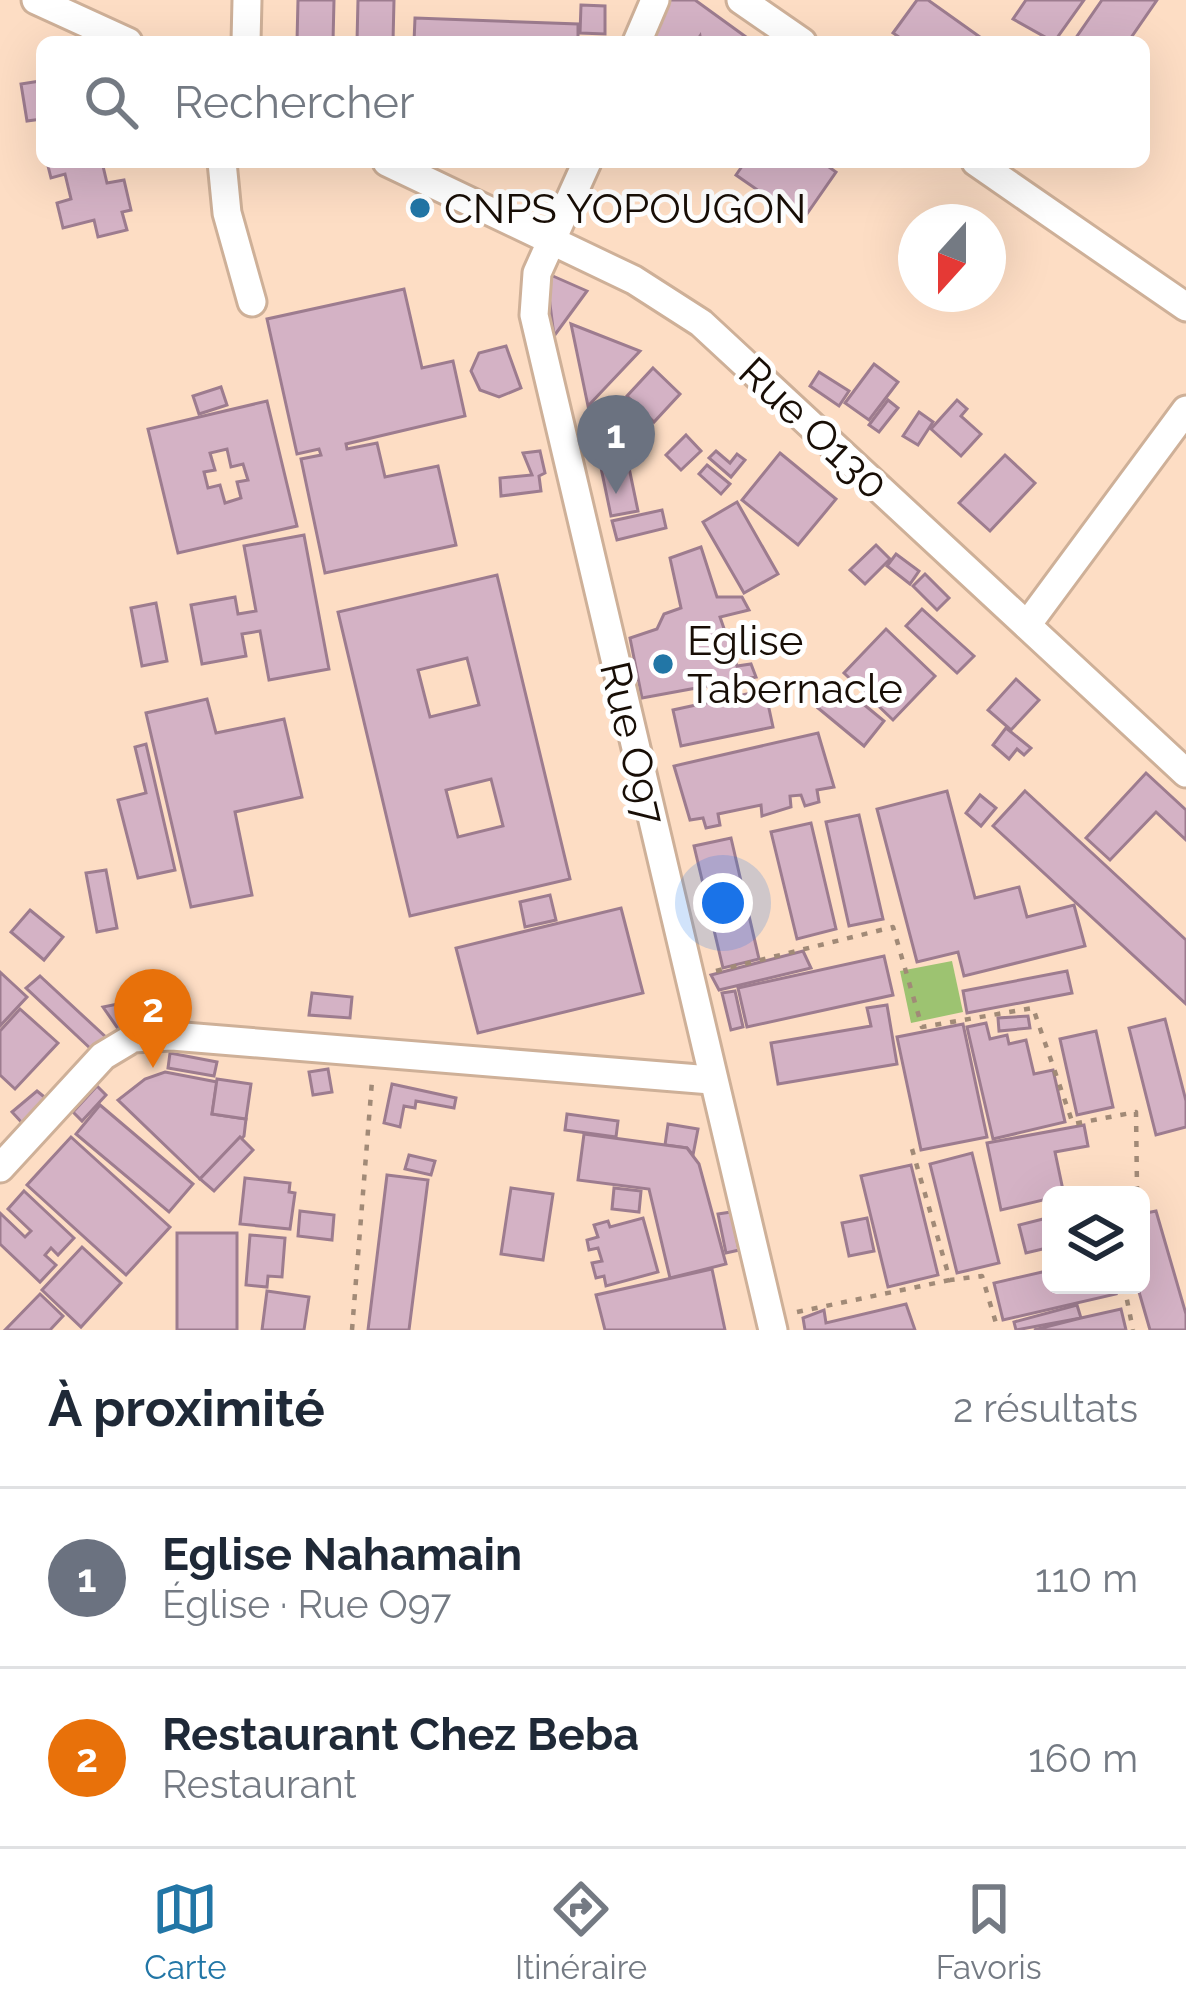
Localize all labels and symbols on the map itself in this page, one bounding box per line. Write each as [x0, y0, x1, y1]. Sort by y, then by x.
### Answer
place label: CNPS YOPOUGON [444, 184, 806, 233]
marker: CNPS YOPOUGON [407, 195, 433, 221]
north arrow [898, 204, 1006, 312]
street label: Rue O130 [729, 347, 898, 509]
pin: 1 [577, 395, 655, 494]
place label: Eglise Tabernacle [687, 616, 903, 713]
marker: Eglise Tabernacle [650, 651, 676, 677]
street label: Rue O97 [590, 657, 675, 830]
your location [693, 873, 753, 933]
pin: 2 [114, 969, 192, 1068]

